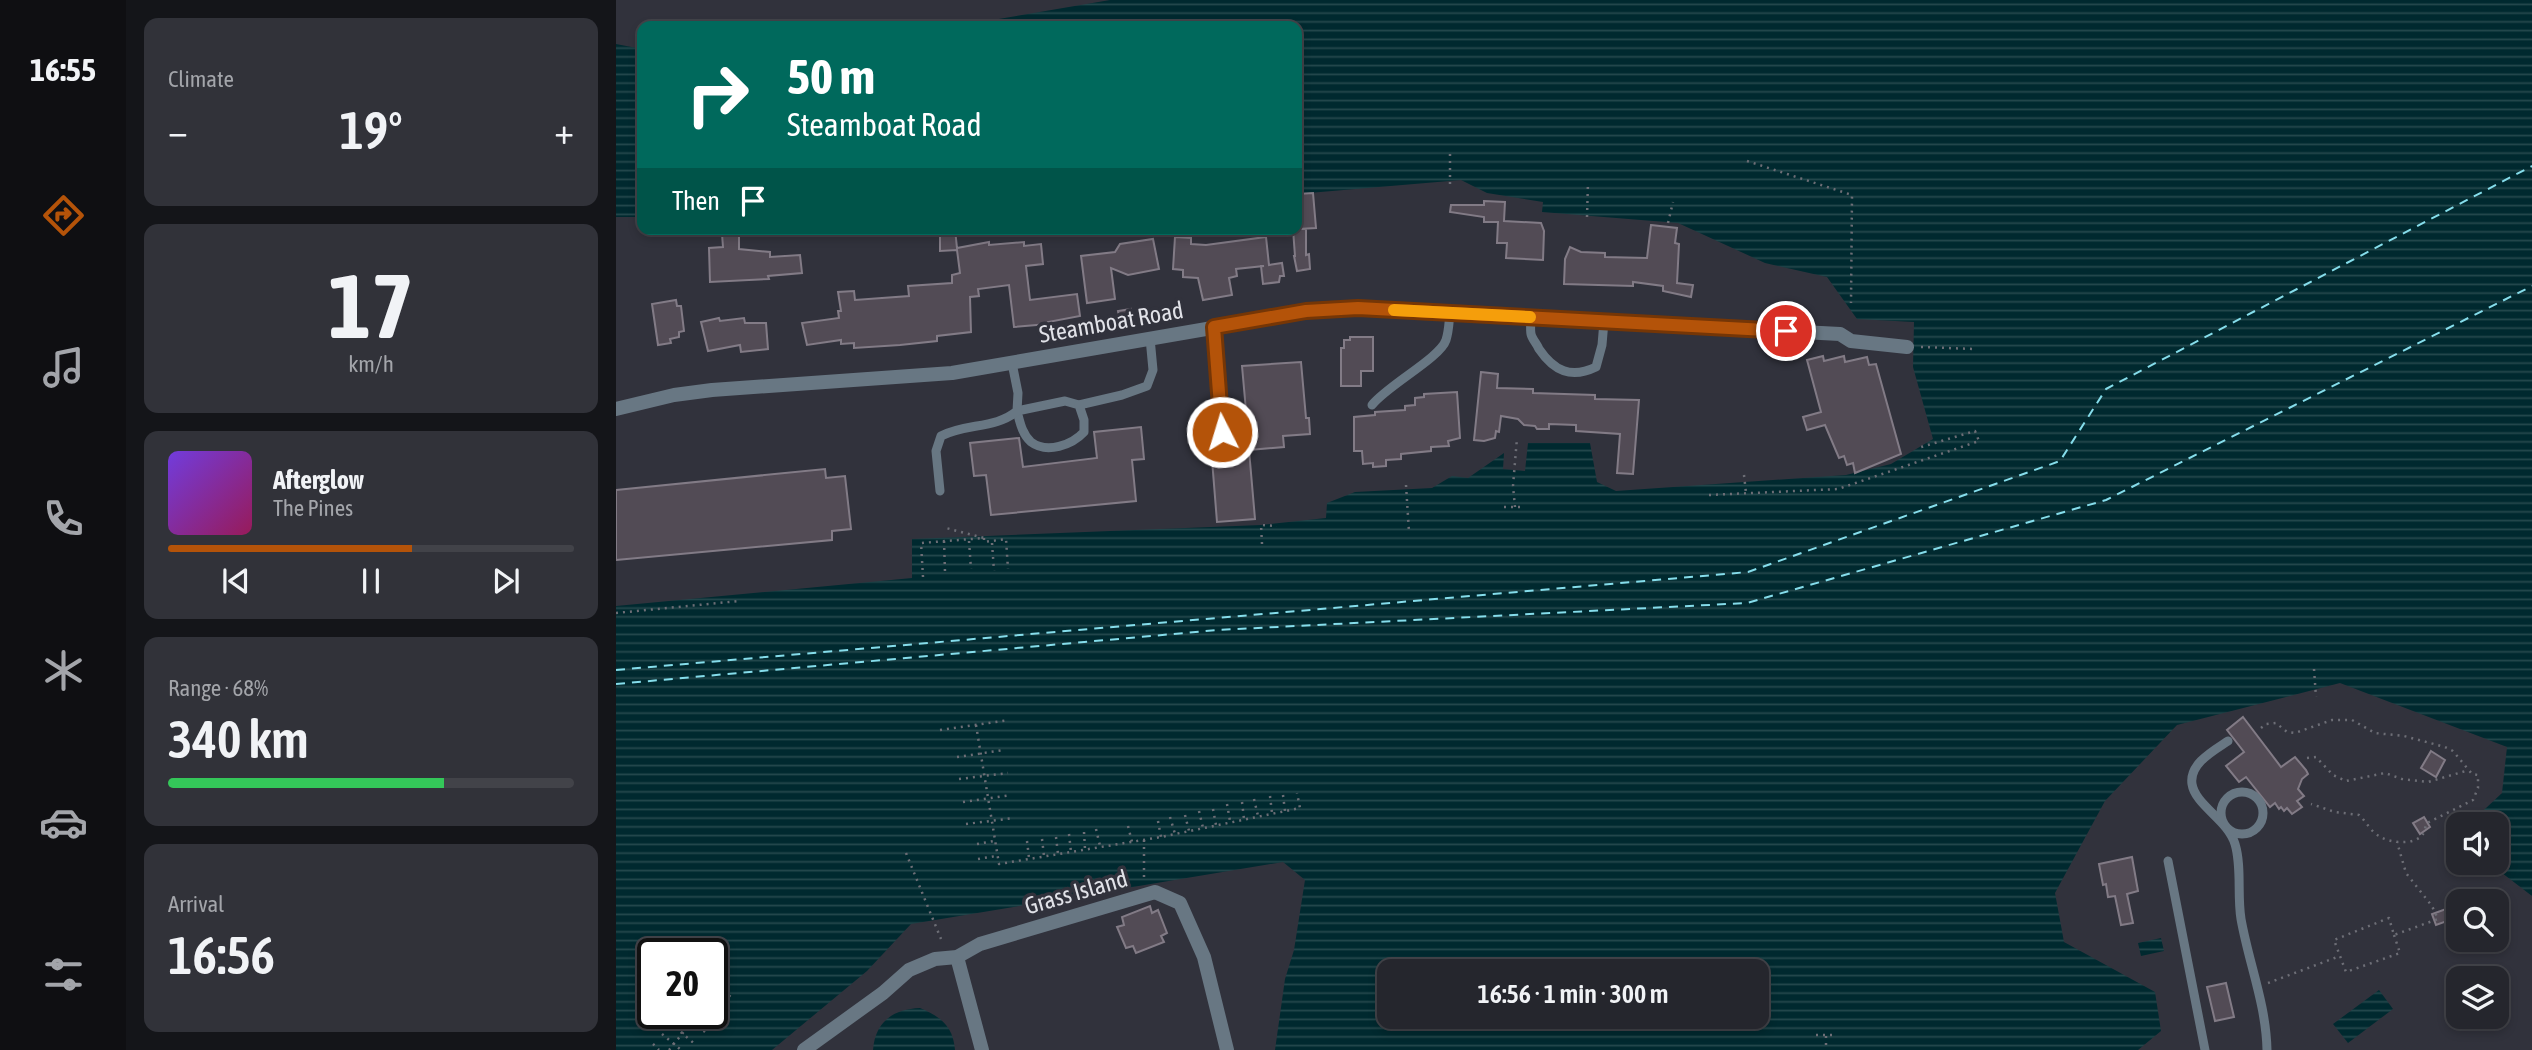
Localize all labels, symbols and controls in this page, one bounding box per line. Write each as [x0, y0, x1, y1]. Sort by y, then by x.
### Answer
text: 50 m [787, 48, 875, 104]
icon: right [672, 49, 763, 140]
text: 16:55 [30, 51, 96, 88]
text: Climate [168, 66, 234, 92]
text: 19° [339, 100, 403, 160]
text: Steamboat Road [787, 106, 982, 143]
text: − [168, 109, 188, 152]
text: + [554, 109, 574, 152]
icon: arrive [734, 182, 772, 220]
text: Then [672, 186, 720, 216]
icon: directions [39, 191, 88, 240]
text: 17 [328, 253, 414, 357]
street label: Steamboat Road [1037, 296, 1185, 348]
pin [1756, 301, 1816, 361]
icon: arrive [1767, 312, 1805, 350]
icon: music [39, 343, 88, 392]
text: km/h [348, 351, 394, 377]
position arrow [1185, 395, 1259, 469]
text: Afterglow [273, 465, 364, 495]
icon: phone [39, 494, 88, 543]
text: The Pines [273, 495, 353, 521]
icon: previous [217, 562, 255, 600]
icon: pause [352, 562, 390, 600]
icon: next [487, 562, 525, 600]
icon: climate [39, 646, 88, 695]
text: Range · 68% [168, 675, 268, 701]
text: 340 km [168, 709, 309, 769]
icon: car [39, 798, 88, 847]
map controls [2446, 812, 2509, 1029]
button: sound [2446, 812, 2509, 875]
street label: Grass Island [1021, 864, 1131, 920]
button: search [2446, 889, 2509, 952]
text: Arrival [168, 891, 224, 917]
text: 16:56 [168, 925, 275, 985]
speed limit sign: 20 [637, 938, 728, 1029]
icon: filters [39, 950, 88, 999]
button: layers [2446, 966, 2509, 1029]
text: 16:56 · 1 min · 300 m [1478, 979, 1668, 1009]

